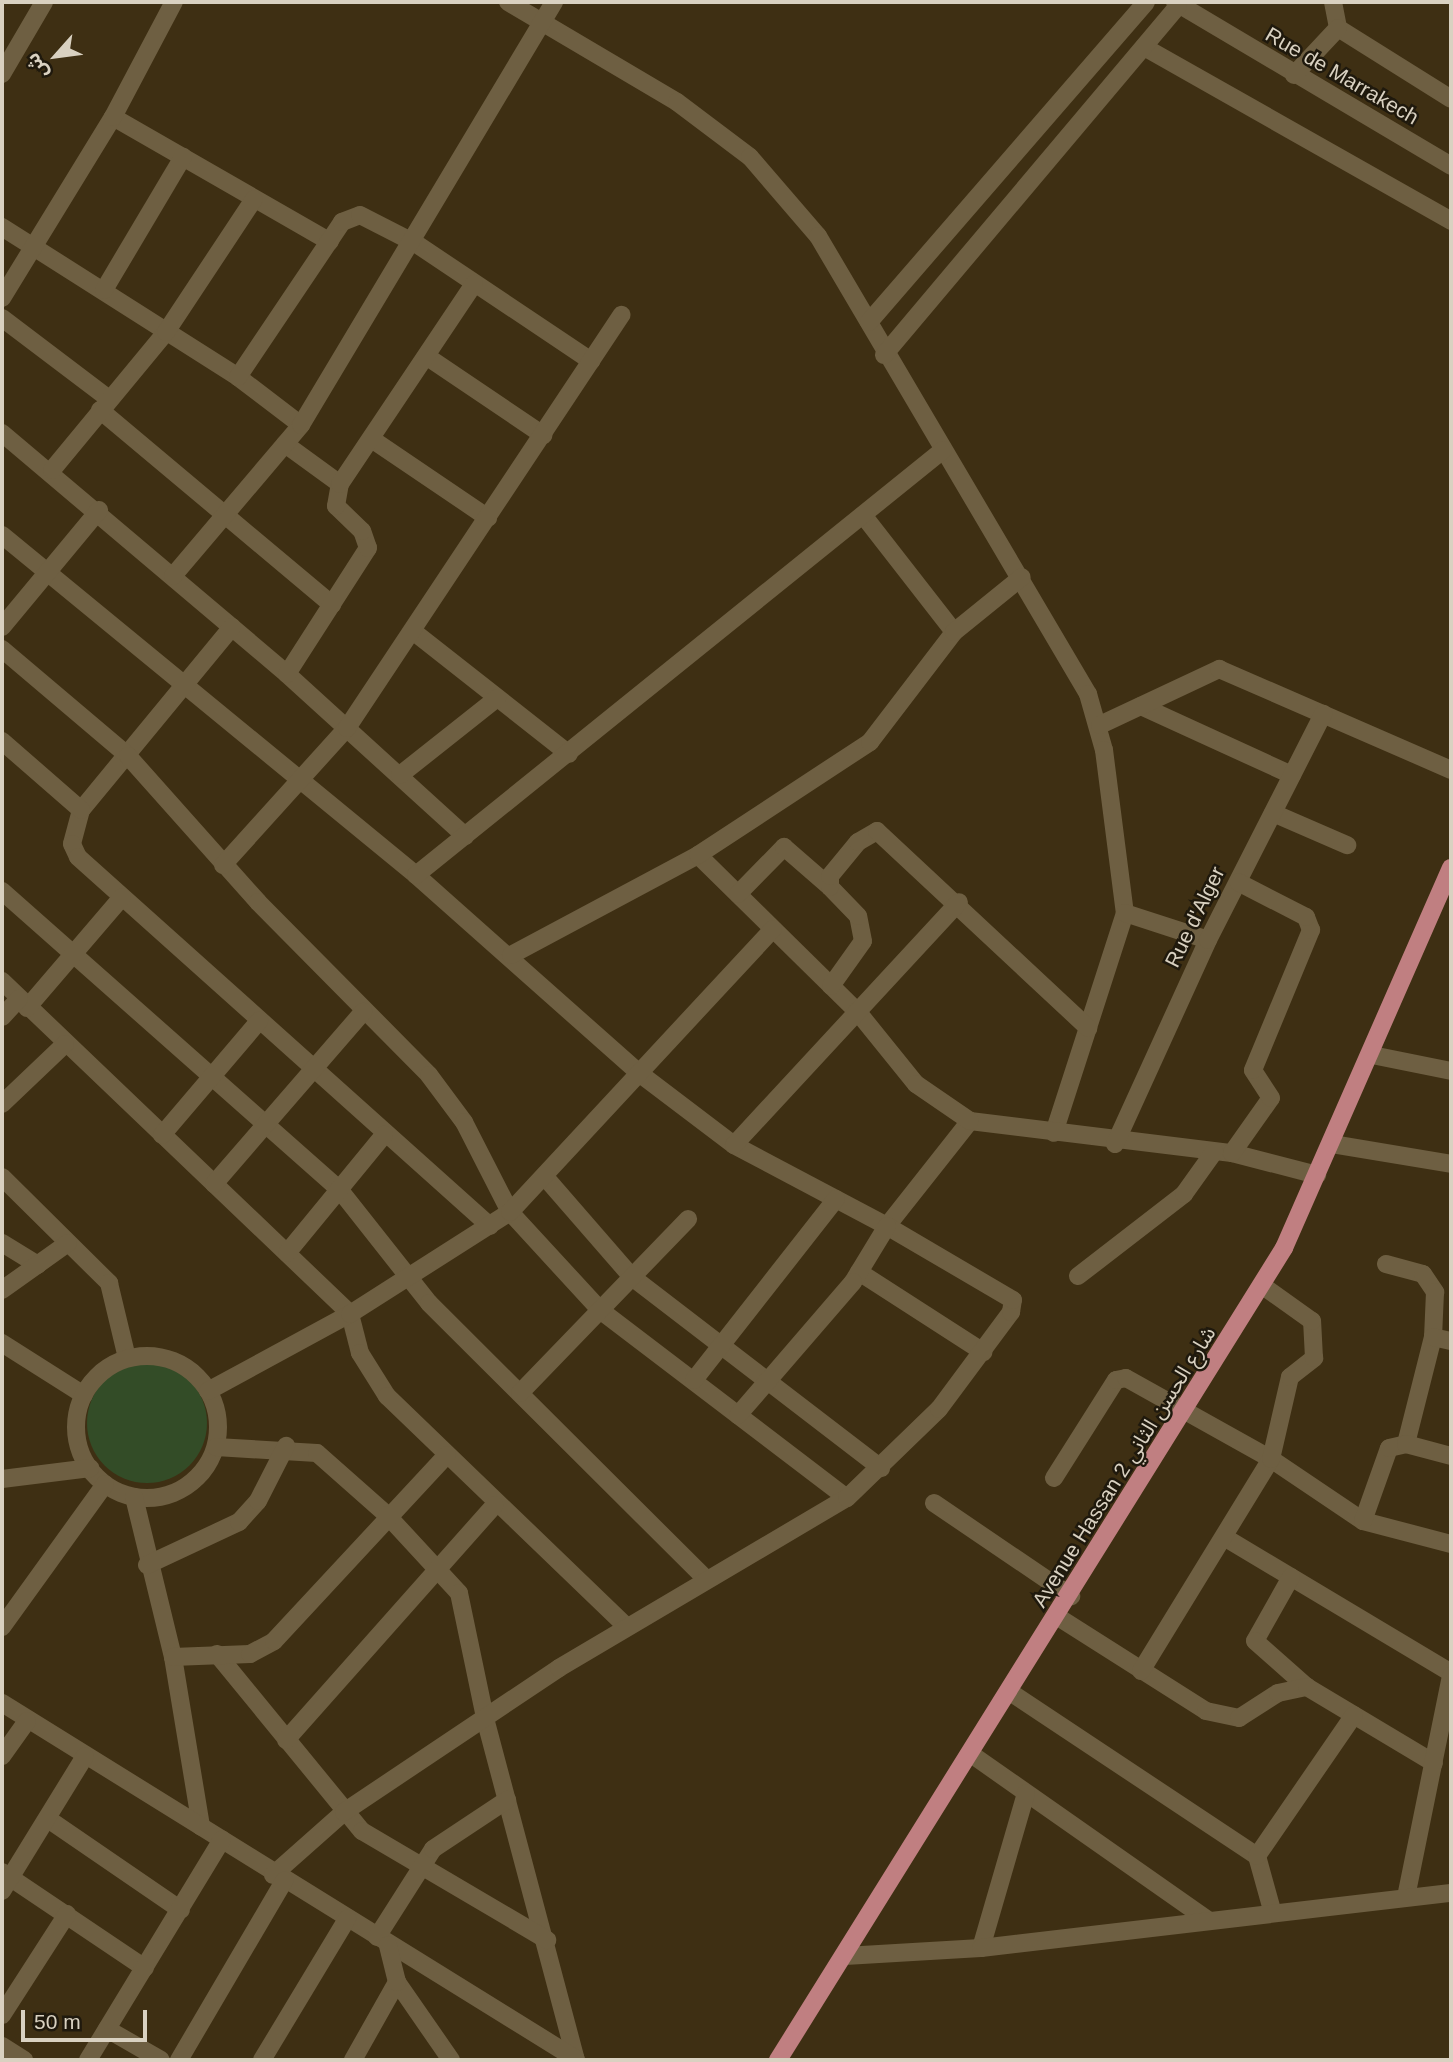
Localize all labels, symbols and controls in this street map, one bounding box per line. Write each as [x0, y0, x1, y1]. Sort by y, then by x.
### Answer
north arrow [21, 21, 91, 91]
street label: Rue de Marrakech [1261, 22, 1423, 130]
text: ش [22, 50, 52, 83]
street label: Rue d'Alger [1160, 862, 1230, 972]
street label: Avenue Hassan 2 شارع الحسن الثاني [1027, 1322, 1221, 1612]
scale bar [24, 1996, 150, 2040]
text: 50 m [34, 2010, 81, 2033]

